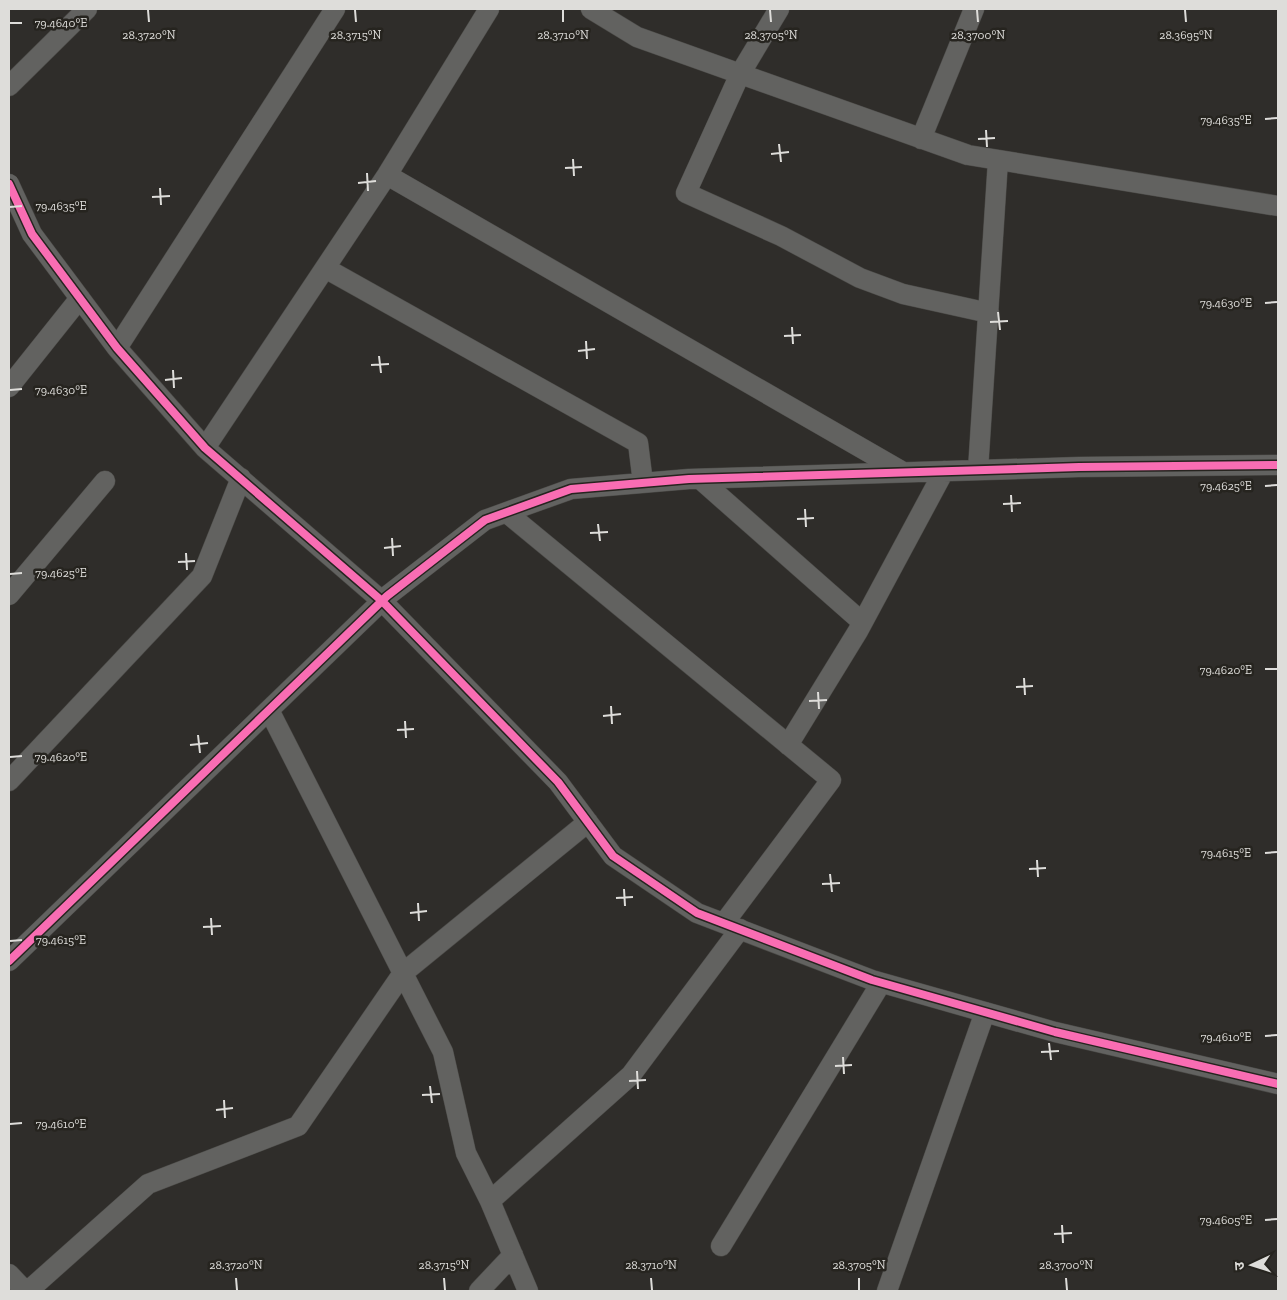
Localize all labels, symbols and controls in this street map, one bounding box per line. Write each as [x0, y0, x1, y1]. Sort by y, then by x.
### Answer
text: 79.4640°E [35, 16, 87, 30]
text: 28.3720°N [122, 28, 176, 42]
text: 28.3715°N [331, 28, 382, 42]
text: 28.3710°N [537, 28, 589, 42]
text: 28.3705°N [744, 28, 798, 42]
text: 28.3700°N [951, 28, 1005, 42]
text: 28.3695°N [1159, 28, 1213, 42]
text: 79.4635°E [1200, 113, 1252, 127]
text: 79.4635°E [35, 199, 87, 213]
text: 79.4630°E [1200, 296, 1252, 310]
text: 79.4630°E [35, 383, 87, 397]
text: 79.4625°E [1200, 479, 1252, 493]
text: 79.4625°E [35, 566, 87, 580]
text: 79.4620°E [1200, 663, 1252, 677]
text: 79.4620°E [35, 750, 87, 764]
text: 79.4615°E [1201, 846, 1251, 860]
text: 79.4615°E [36, 933, 86, 947]
text: 79.4610°E [1201, 1030, 1251, 1044]
text: 79.4610°E [36, 1117, 86, 1131]
text: 79.4605°E [1200, 1213, 1252, 1227]
north arrow [1227, 1240, 1277, 1290]
text: 28.3720°N [209, 1258, 263, 1272]
text: 28.3715°N [419, 1258, 470, 1272]
text: 28.3710°N [625, 1258, 677, 1272]
text: 28.3705°N [832, 1258, 886, 1272]
text: 28.3700°N [1039, 1258, 1093, 1272]
text: उ [1231, 1260, 1248, 1271]

